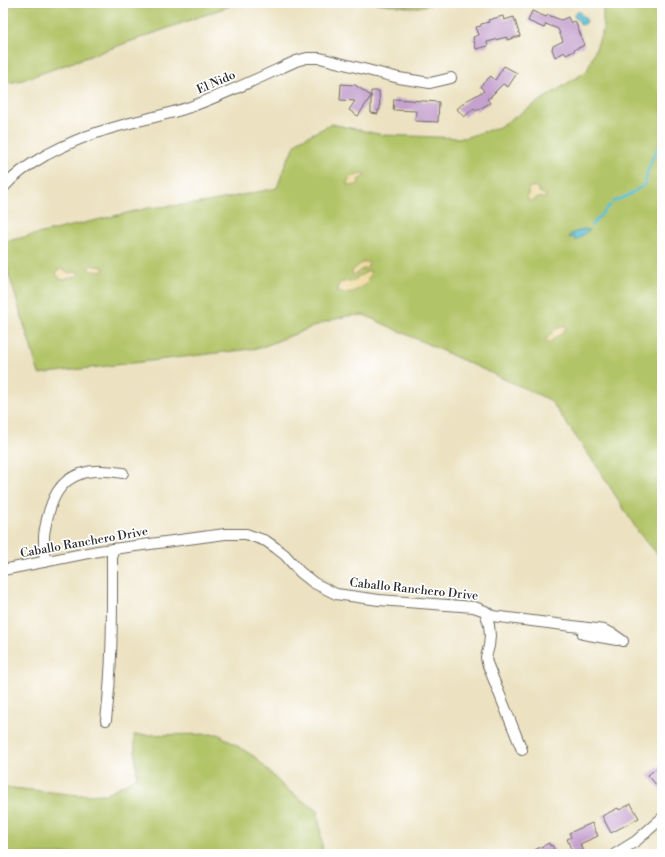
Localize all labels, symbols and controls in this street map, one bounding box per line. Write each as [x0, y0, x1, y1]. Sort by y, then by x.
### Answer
street label: El Nido [195, 67, 238, 97]
street label: Caballo Ranchero Drive [19, 524, 149, 561]
street label: Caballo Ranchero Drive [349, 575, 479, 604]

